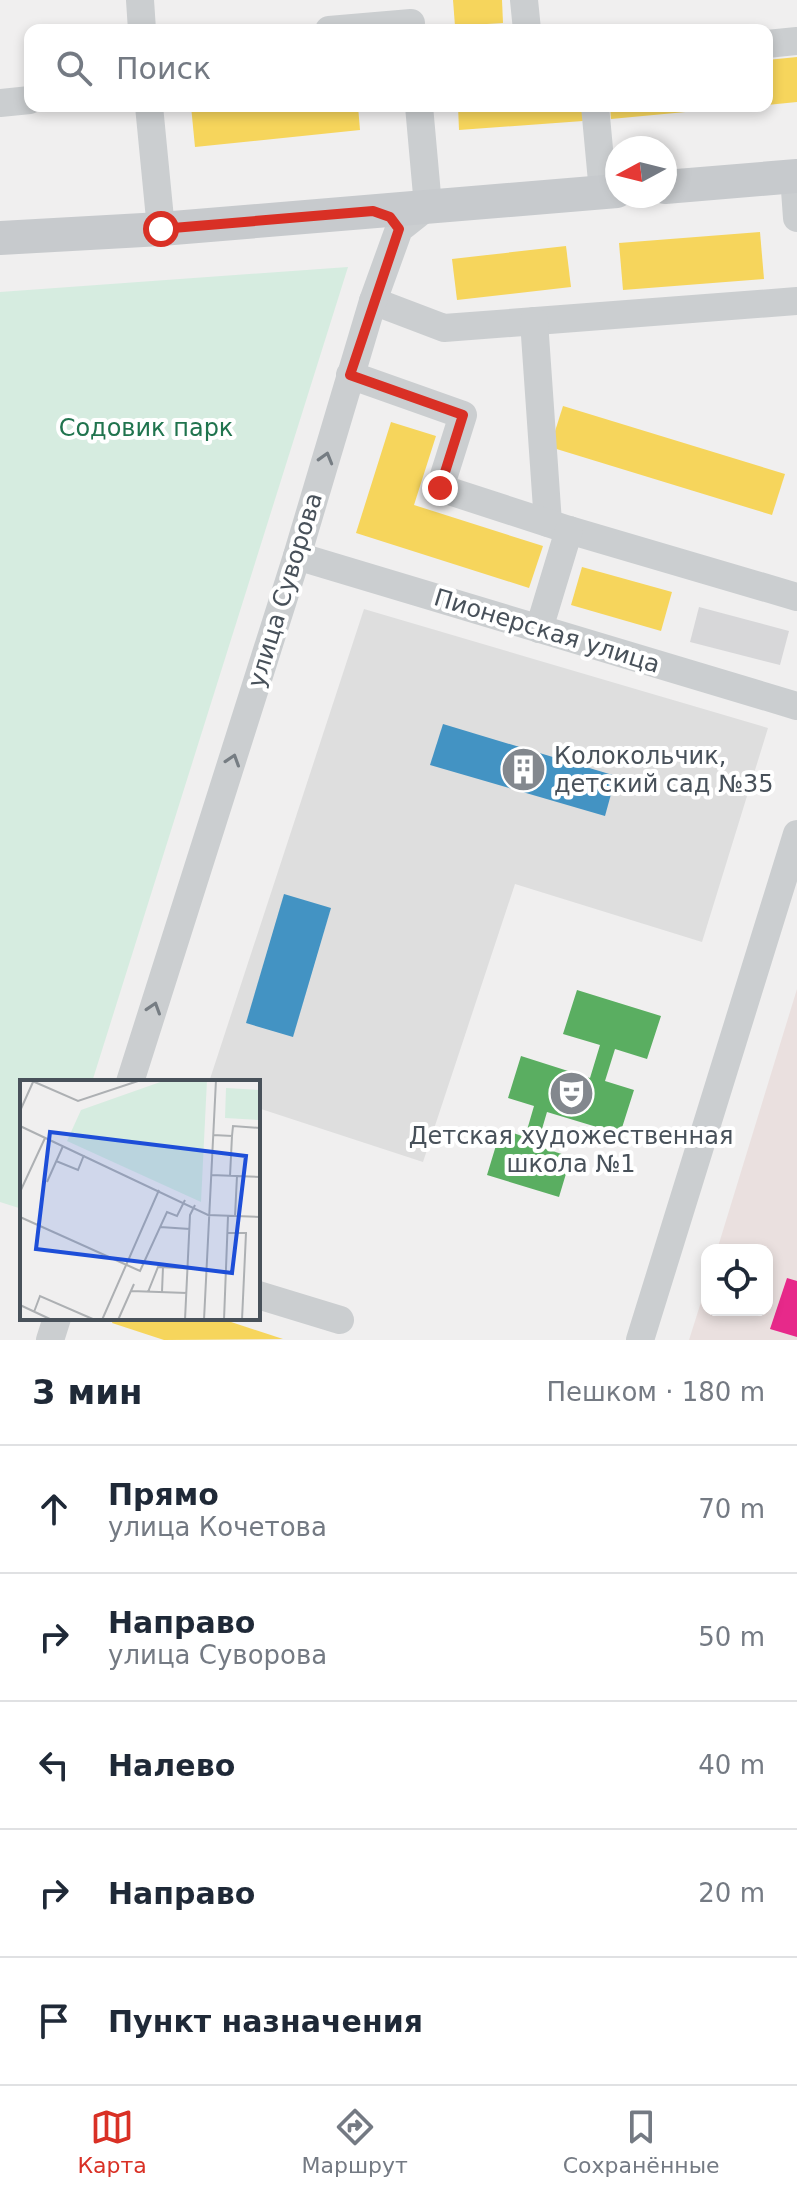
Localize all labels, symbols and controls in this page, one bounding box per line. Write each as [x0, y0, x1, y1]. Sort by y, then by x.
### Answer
search box [24, 24, 773, 112]
icon: search [52, 46, 96, 90]
text: Поиск [116, 51, 211, 86]
north arrow [605, 136, 677, 208]
route start [143, 211, 179, 247]
park label: Содовик парк [59, 414, 233, 442]
one-way arrow [317, 451, 333, 465]
route end [422, 470, 458, 506]
street label: улица Суворова [242, 489, 328, 691]
street label: Пионерская улица [431, 583, 663, 679]
place label: Колокольчик, детский сад №35 [554, 742, 773, 798]
building icon: Колокольчик, детский сад №35 [499, 746, 547, 794]
one-way arrow [223, 753, 239, 767]
one-way arrow [145, 1001, 161, 1015]
theatre icon: Детская художественная школа №1 [547, 1070, 595, 1118]
inset map [20, 1080, 260, 1320]
place label: Детская художественная школа №1 [409, 1122, 733, 1178]
map controls [701, 1244, 773, 1316]
button: locate [701, 1244, 773, 1316]
text: 3 мин [32, 1372, 143, 1412]
text: Пешком · 180 m [546, 1377, 765, 1407]
text: Прямо [108, 1477, 219, 1512]
icon: ahead [32, 1487, 76, 1531]
text: 70 m [698, 1494, 765, 1524]
text: улица Кочетова [108, 1512, 327, 1542]
text: Направо [108, 1605, 255, 1640]
icon: right [32, 1615, 76, 1659]
text: 50 m [698, 1622, 765, 1652]
text: улица Суворова [108, 1640, 327, 1670]
icon: left [32, 1743, 76, 1787]
text: Налево [108, 1748, 235, 1783]
text: 40 m [698, 1750, 765, 1780]
icon: right [32, 1871, 76, 1915]
text: Направо [108, 1876, 255, 1911]
text: 20 m [698, 1878, 765, 1908]
icon: arrive [32, 1999, 76, 2043]
text: Пункт назначения [108, 2004, 423, 2039]
tab: Карта [77, 2105, 147, 2178]
tab: Маршрут [302, 2105, 408, 2178]
tab: Сохранённые [563, 2105, 720, 2178]

